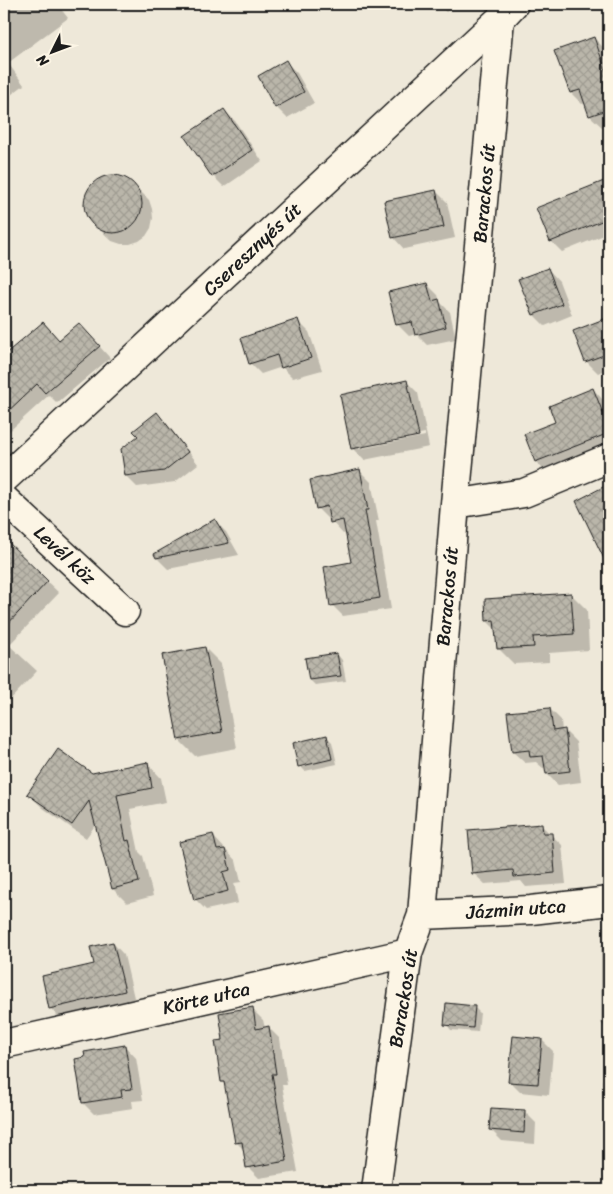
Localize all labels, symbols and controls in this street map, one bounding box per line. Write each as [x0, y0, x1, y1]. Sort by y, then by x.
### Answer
north arrow [28, 28, 78, 78]
text: N [30, 48, 56, 73]
street label: Barackos út [463, 142, 505, 244]
street label: Cseresznyés út [194, 194, 310, 304]
street label: Levél köz [26, 517, 105, 594]
street label: Barackos út [426, 545, 468, 647]
street label: Jázmin utca [464, 889, 568, 929]
street label: Barackos út [379, 946, 427, 1050]
street label: Körte utca [159, 972, 253, 1024]

